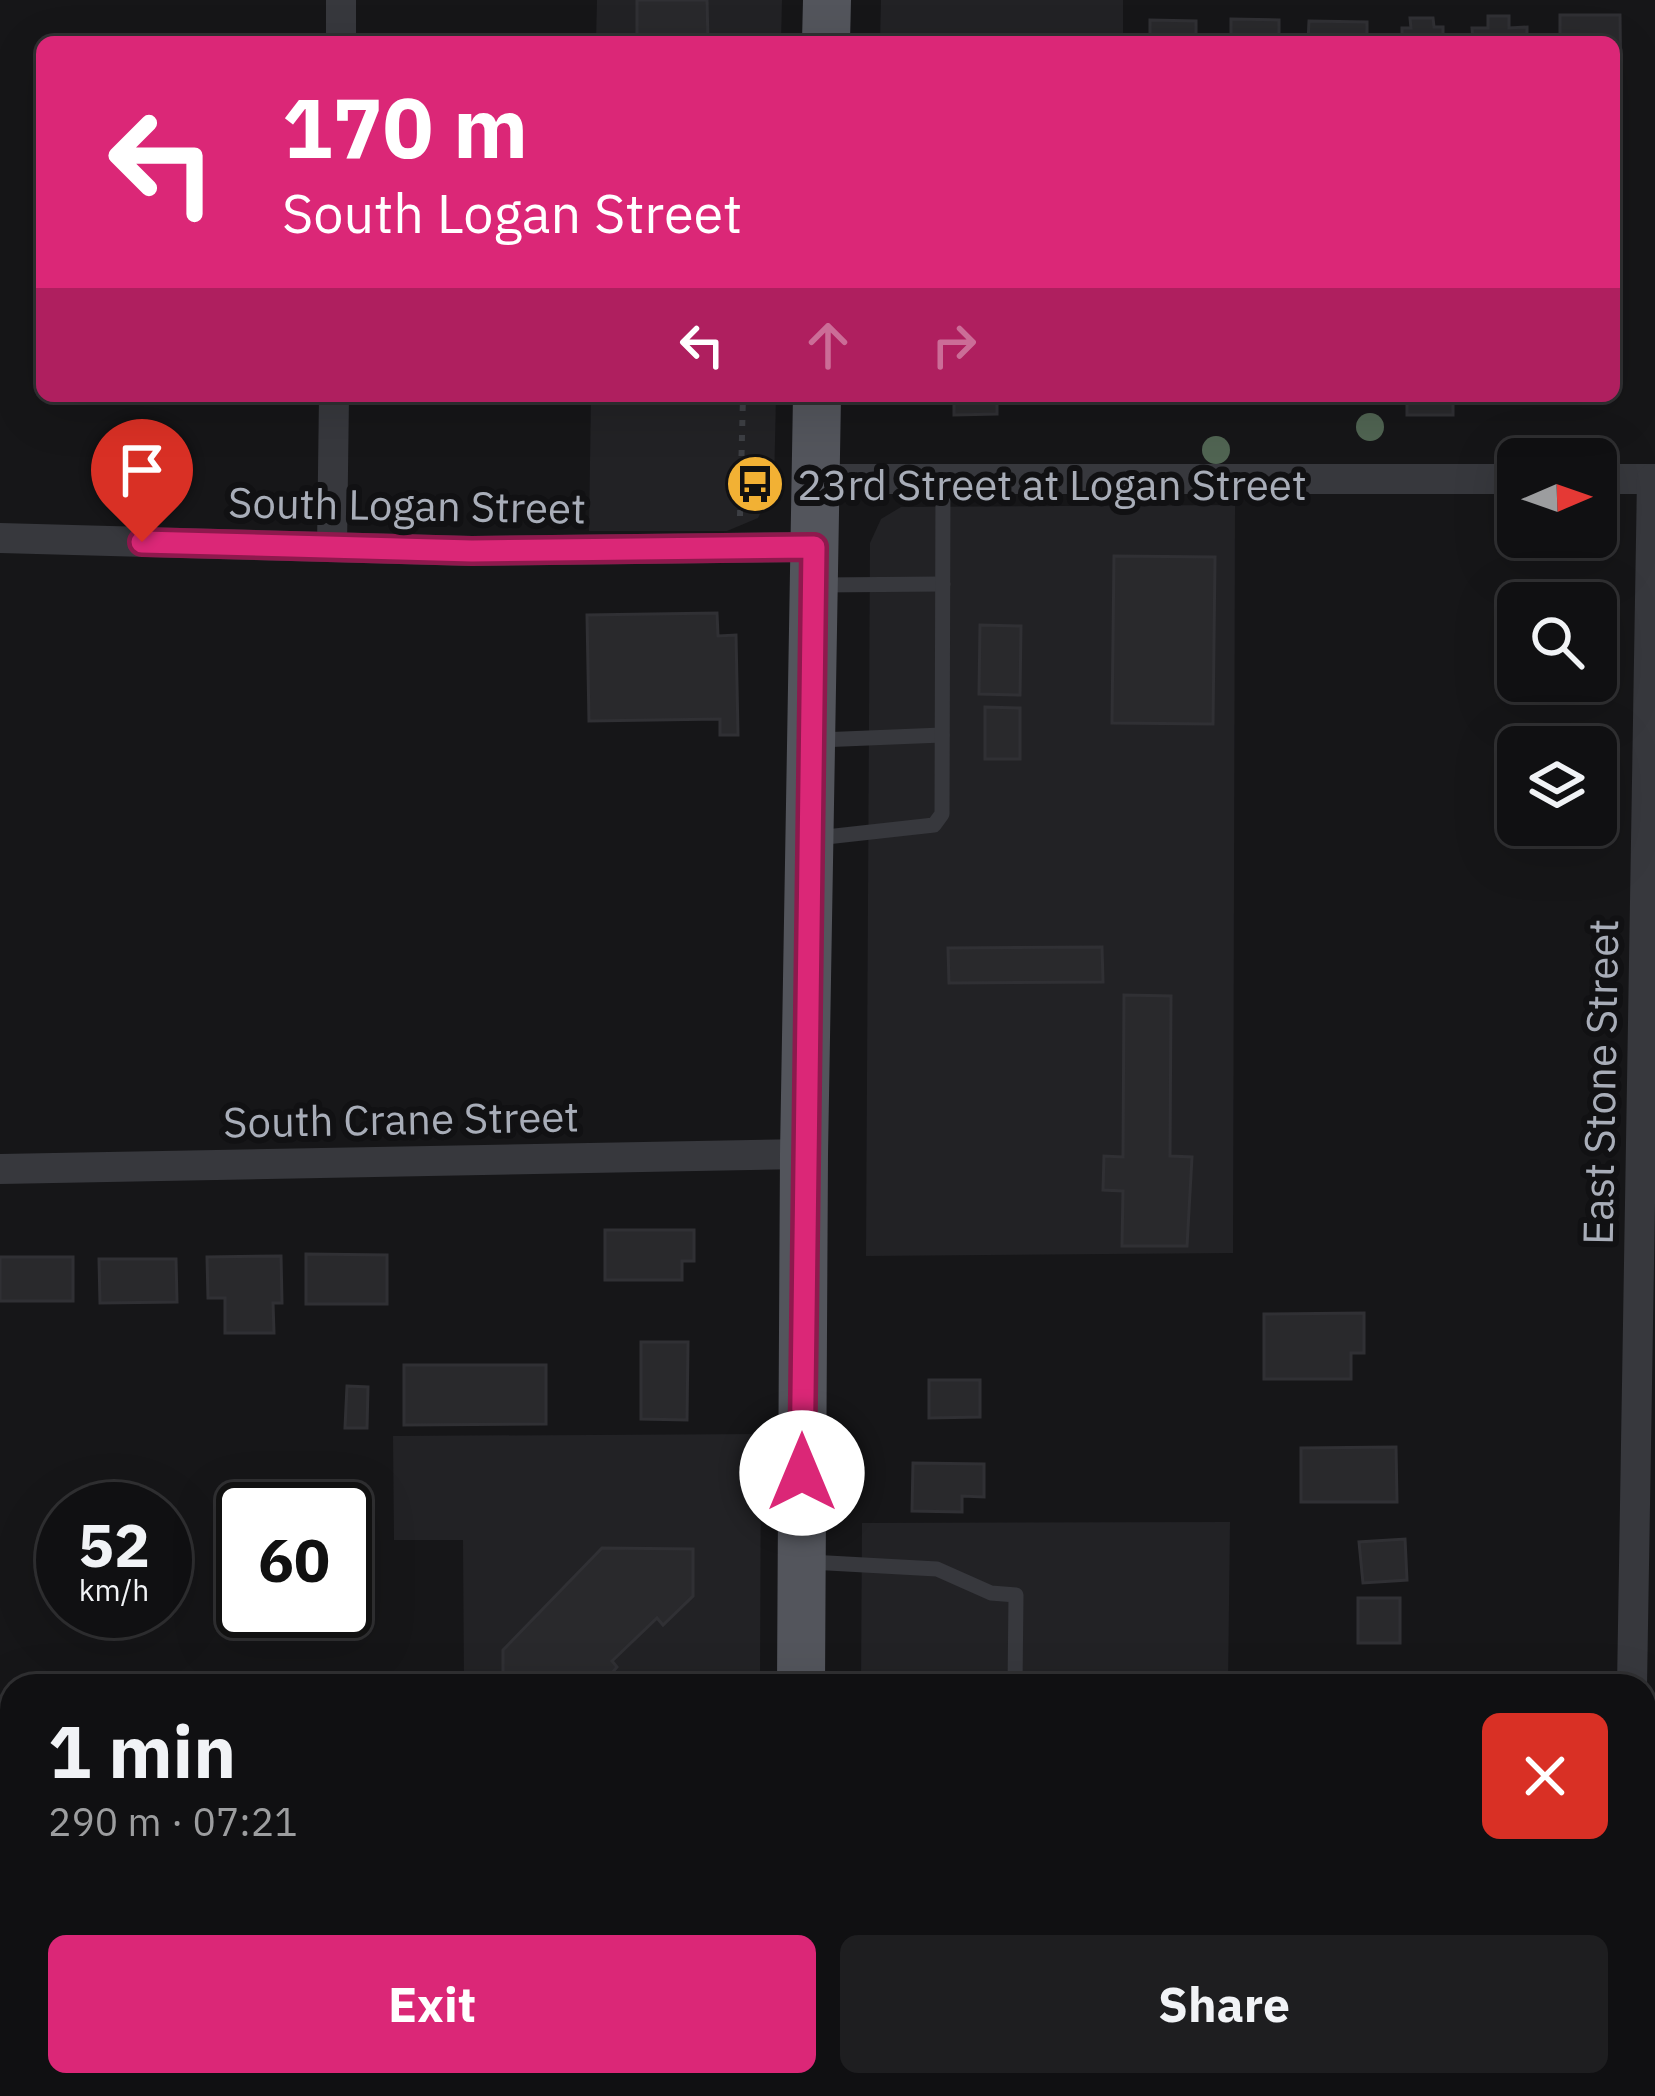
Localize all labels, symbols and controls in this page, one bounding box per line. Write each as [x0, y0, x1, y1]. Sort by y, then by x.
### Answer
text: 170 m [282, 72, 528, 181]
icon: left [84, 84, 240, 240]
text: South Logan Street [282, 178, 742, 248]
icon: left [669, 312, 735, 378]
icon: ahead [795, 312, 861, 378]
icon: right [921, 312, 987, 378]
pin [91, 419, 193, 542]
icon: arrive [109, 437, 175, 503]
north arrow [1497, 438, 1617, 558]
map controls [1497, 438, 1617, 846]
bus stop icon: 23rd Street at Logan Street [724, 453, 786, 515]
place label: 23rd Street at Logan Street [797, 457, 1307, 512]
street label: South Logan Street [228, 474, 586, 536]
button: search [1497, 582, 1617, 702]
button: layers [1497, 726, 1617, 846]
street label: East Stone Street [1570, 918, 1630, 1246]
street label: South Crane Street [223, 1088, 579, 1150]
position arrow [739, 1410, 865, 1536]
speed limit sign: 60 [216, 1482, 372, 1638]
text: 52 [78, 1505, 150, 1584]
text: km/h [79, 1570, 149, 1609]
text: 1 min [48, 1704, 236, 1798]
button: close [1482, 1713, 1608, 1839]
text: 290 m · 07:21 [48, 1796, 298, 1847]
button: Exit [48, 1935, 816, 2073]
button: Share [840, 1935, 1608, 2073]

